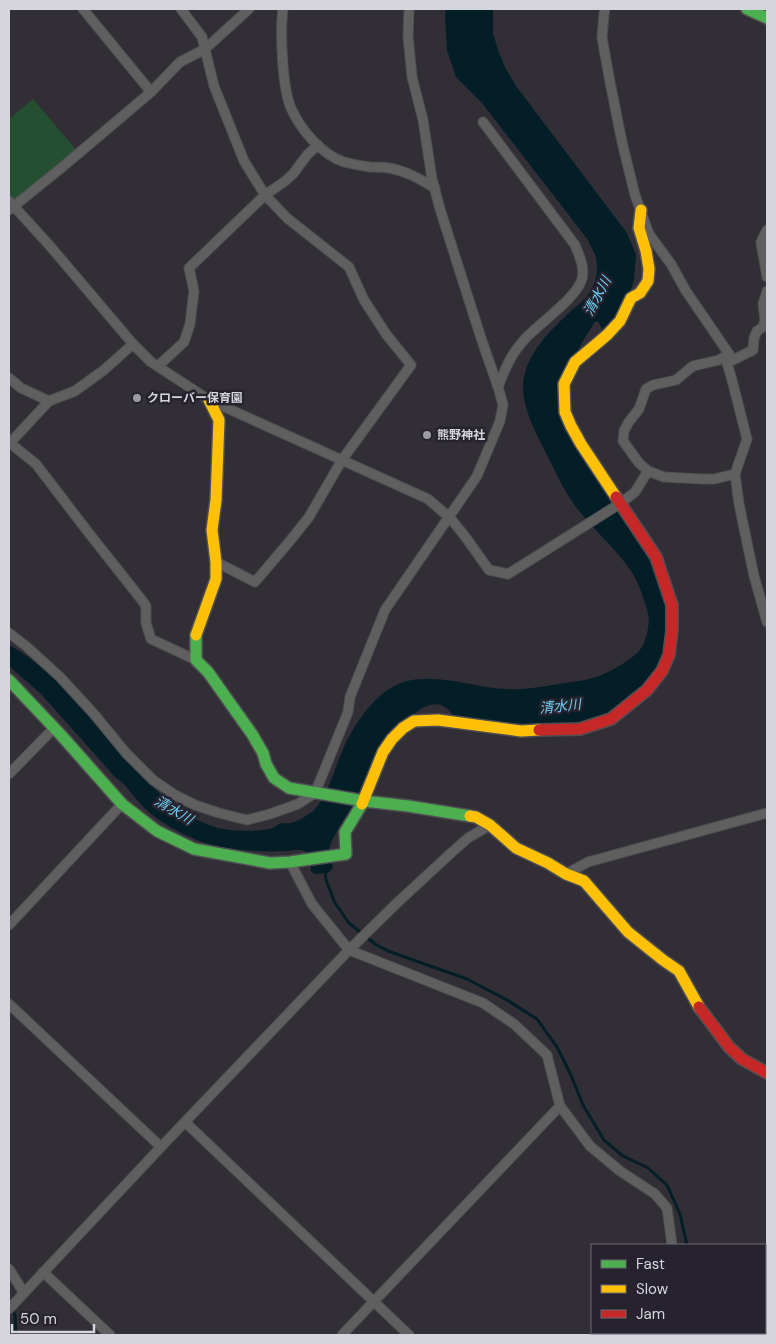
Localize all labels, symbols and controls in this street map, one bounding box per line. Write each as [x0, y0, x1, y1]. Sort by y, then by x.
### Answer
water label: 清水川 [579, 271, 616, 319]
place label: クローバー保育園 [147, 390, 243, 406]
marker: クローバー保育園 [131, 392, 143, 404]
place label: 熊野神社 [437, 427, 485, 443]
marker: 熊野神社 [421, 429, 433, 441]
water label: 清水川 [538, 695, 584, 717]
water label: 清水川 [151, 792, 198, 829]
legend [591, 1244, 766, 1334]
text: Fast [636, 1254, 665, 1274]
text: Slow [636, 1279, 669, 1299]
scale bar [12, 1302, 95, 1334]
text: Jam [636, 1304, 665, 1324]
text: 50 m [20, 1309, 57, 1329]

